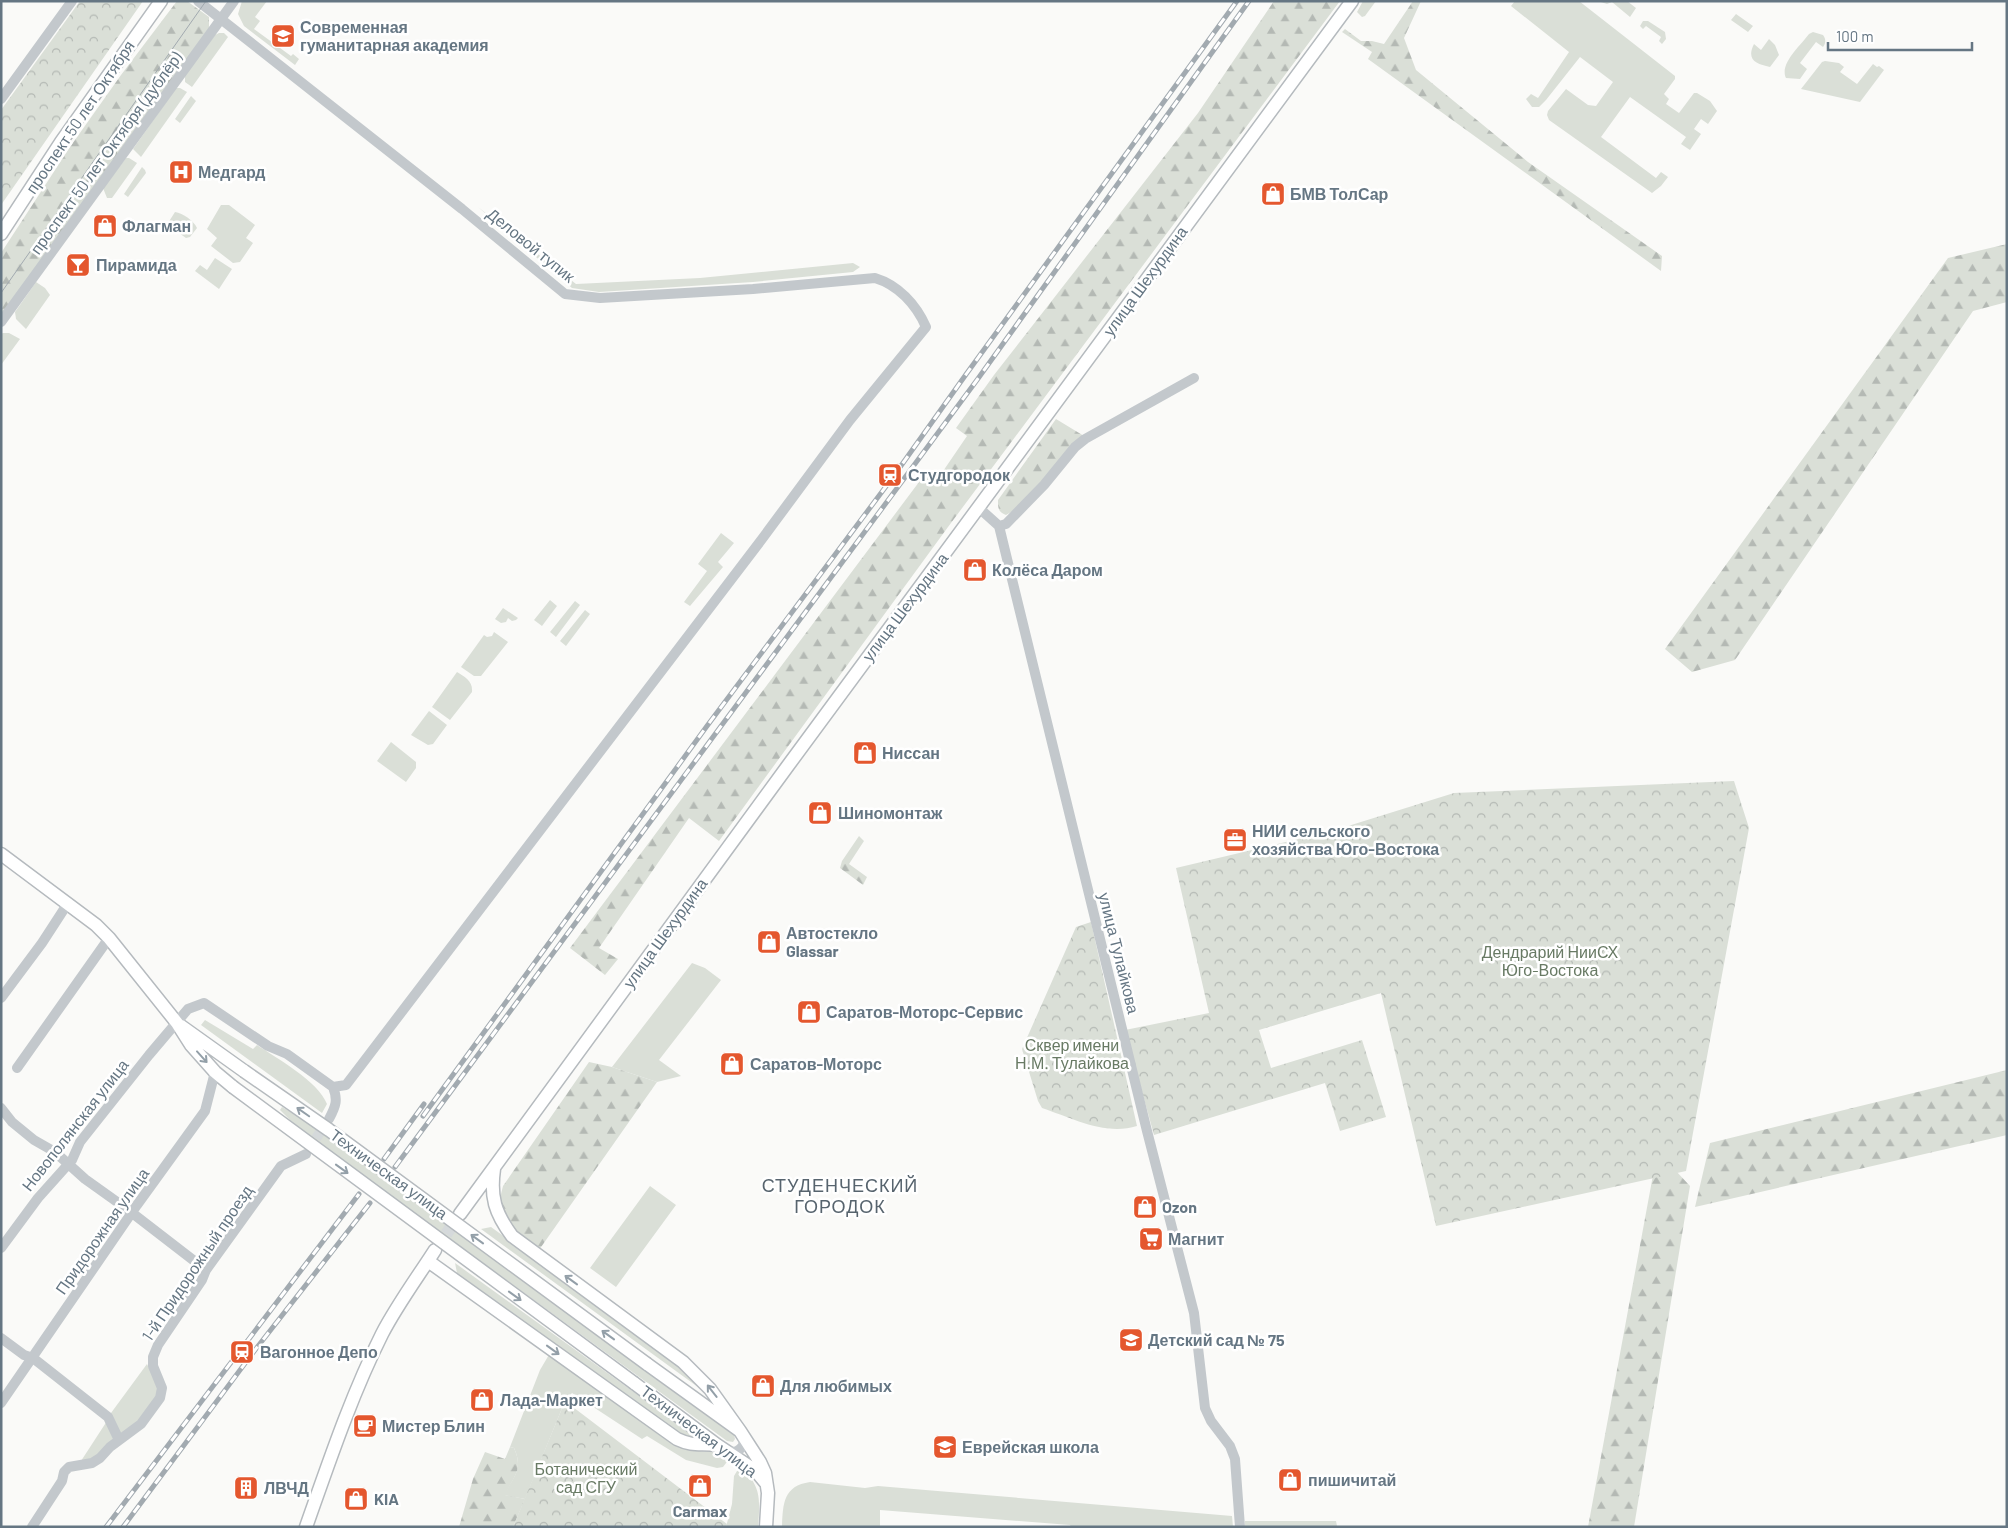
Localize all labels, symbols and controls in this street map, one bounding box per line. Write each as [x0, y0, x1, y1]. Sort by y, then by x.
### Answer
place label: Современная гуманитарная академия [300, 17, 489, 54]
scale bar [1828, 20, 1972, 52]
school or university icon: Современная гуманитарная академия [270, 23, 296, 49]
text: 100 m [1836, 27, 1874, 45]
street label: проспект 50 лет Октября [21, 37, 138, 197]
street label: проспект 50 лет Октября (дублёр) [26, 47, 186, 257]
hospital icon: Медгард [168, 159, 194, 185]
place label: Медгард [198, 162, 265, 181]
shop icon: БМВ ТолСар [1260, 181, 1286, 207]
place label: БМВ ТолСар [1290, 184, 1389, 203]
street label: Деловой тупик [484, 204, 580, 286]
shop icon: Флагман [92, 213, 118, 239]
place label: Флагман [122, 216, 191, 235]
street label: улица Шехурдина [1098, 222, 1191, 339]
bar icon: Пирамида [65, 252, 91, 278]
place label: Пирамида [96, 255, 177, 274]
station icon: Студгородок [877, 462, 903, 488]
place label: Студгородок [908, 465, 1011, 484]
street label: улица Шехурдина [858, 549, 952, 665]
shop icon: Колёса Даром [962, 557, 988, 583]
place label: Колёса Даром [992, 560, 1103, 579]
shop icon: Ниссан [852, 740, 878, 766]
place label: Ниссан [882, 743, 940, 762]
shop icon: Шиномонтаж [807, 800, 833, 826]
place label: Шиномонтаж [838, 803, 943, 822]
place label: НИИ сельского хозяйства Юго-Востока [1252, 821, 1439, 858]
office icon: НИИ сельского хозяйства Юго-Востока [1222, 827, 1248, 853]
street label: улица Шехурдина [618, 874, 711, 991]
street label: улица Тулайкова [1095, 890, 1144, 1016]
place label: Автостекло Glassar [786, 923, 878, 960]
shop icon: Автостекло Glassar [756, 929, 782, 955]
park label: Дендрарий НииСХ Юго-Востока [1482, 942, 1619, 979]
shop icon: Саратов-Моторс-Сервис [796, 999, 822, 1025]
place label: Саратов-Моторс-Сервис [826, 1002, 1023, 1021]
park label: Сквер имени Н.М. Тулайкова [1015, 1035, 1129, 1072]
one-way arrow [196, 1051, 208, 1064]
shop icon: Саратов-Моторс [719, 1051, 745, 1077]
place label: Саратов-Моторс [750, 1054, 882, 1073]
street label: Новополянская улица [17, 1055, 132, 1194]
one-way arrow [296, 1107, 310, 1117]
street label: Техническая улица [327, 1125, 452, 1223]
street label: Придорожная улица [51, 1164, 152, 1297]
one-way arrow [335, 1164, 349, 1174]
district label: СТУДЕНЧЕСКИЙ ГОРОДОК [762, 1174, 918, 1217]
street label: 1-й Придорожный проезд [137, 1181, 256, 1344]
shop icon: Ozon [1132, 1194, 1158, 1220]
place label: Ozon [1162, 1197, 1197, 1216]
supermarket icon: Магнит [1138, 1226, 1164, 1252]
place label: Магнит [1168, 1229, 1225, 1248]
one-way arrow [471, 1233, 484, 1244]
one-way arrow [564, 1275, 578, 1285]
one-way arrow [508, 1291, 522, 1301]
school or university icon: Детский сад № 75 [1118, 1327, 1144, 1353]
one-way arrow [601, 1330, 615, 1340]
place label: Детский сад № 75 [1148, 1330, 1285, 1349]
station icon: Вагонное Депо [229, 1339, 255, 1365]
place label: Вагонное Депо [260, 1342, 378, 1361]
one-way arrow [546, 1345, 560, 1355]
shop icon: Для любимых [750, 1373, 776, 1399]
place label: Для любимых [780, 1376, 892, 1395]
street label: Техническая улица [637, 1381, 761, 1481]
one-way arrow [707, 1384, 717, 1398]
shop icon: Лада-Маркет [469, 1387, 495, 1413]
place label: Лада-Маркет [500, 1390, 603, 1409]
cafe icon: Мистер Блин [352, 1413, 378, 1439]
place label: Мистер Блин [382, 1416, 485, 1435]
school or university icon: Еврейская школа [932, 1434, 958, 1460]
place label: Еврейская школа [962, 1437, 1099, 1456]
park label: Ботанический сад СГУ [535, 1459, 637, 1496]
shop icon: пишичитай [1277, 1467, 1303, 1493]
place label: пишичитай [1308, 1470, 1396, 1489]
shop icon: Carmax [687, 1473, 713, 1499]
building icon: ЛВЧД [233, 1475, 259, 1501]
place label: ЛВЧД [264, 1478, 309, 1497]
shop icon: KIA [343, 1486, 369, 1512]
place label: KIA [374, 1489, 399, 1508]
place label: Carmax [673, 1501, 728, 1520]

